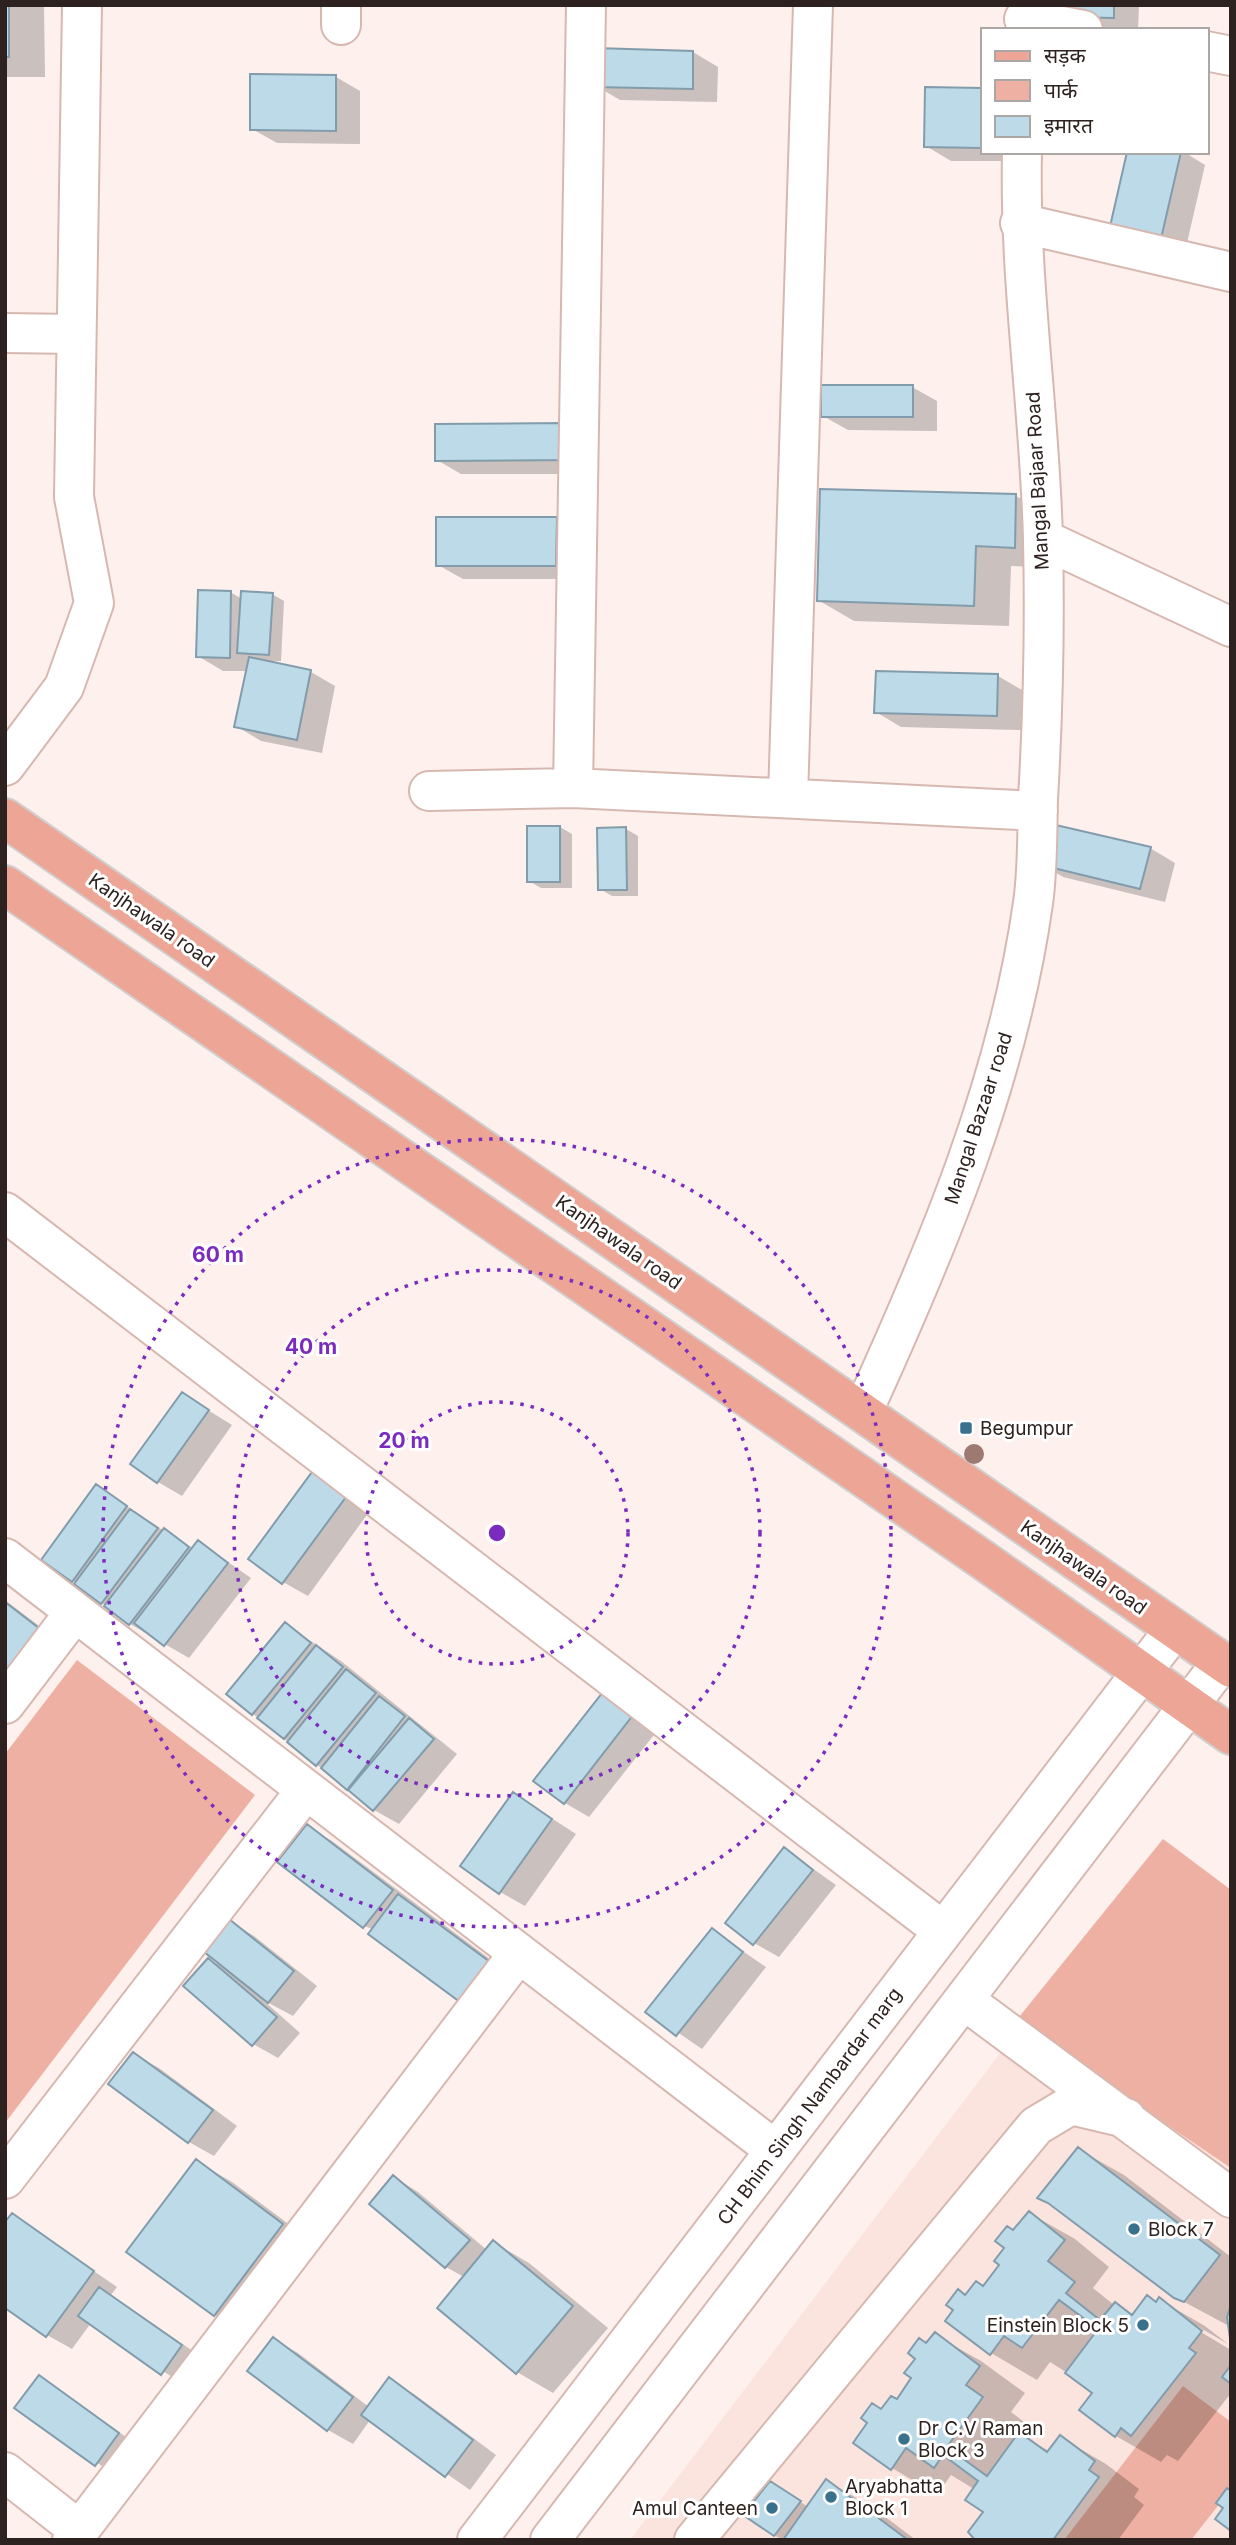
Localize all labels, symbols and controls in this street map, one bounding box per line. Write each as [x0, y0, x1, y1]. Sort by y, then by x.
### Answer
legend [981, 28, 1208, 154]
text: सड़क [1044, 43, 1086, 68]
text: पार्क [1044, 78, 1078, 103]
text: इमारत [1044, 113, 1094, 138]
street label: Mangal Bajaar Road [1021, 391, 1054, 571]
street label: Kanjhawala road [84, 868, 219, 972]
street label: Mangal Bazaar road [940, 1029, 1017, 1207]
street label: Kanjhawala road [551, 1190, 686, 1294]
text: 60 m [192, 1242, 244, 1267]
text: 40 m [285, 1334, 337, 1359]
place label: Begumpur [980, 1417, 1073, 1440]
marker: Begumpur [958, 1420, 974, 1436]
text: 20 m [378, 1428, 430, 1453]
street label: Kanjhawala road [1016, 1515, 1151, 1619]
centre of rings [485, 1521, 509, 1545]
street label: CH Bhim Singh Nambardar marg [713, 1983, 906, 2230]
place label: Block 7 [1148, 2218, 1214, 2241]
marker: Block 7 [1126, 2221, 1142, 2237]
place label: Einstein Block 5 [987, 2314, 1129, 2337]
marker: Einstein Block 5 [1135, 2317, 1151, 2333]
place label: Dr C.V Raman Block 3 [918, 2417, 1043, 2462]
marker: Dr C.V Raman Block 3 [896, 2431, 912, 2447]
place label: Aryabhatta Block 1 [845, 2475, 943, 2520]
marker: Aryabhatta Block 1 [823, 2489, 839, 2505]
place label: Amul Canteen [632, 2497, 758, 2520]
marker: Amul Canteen [764, 2500, 780, 2516]

